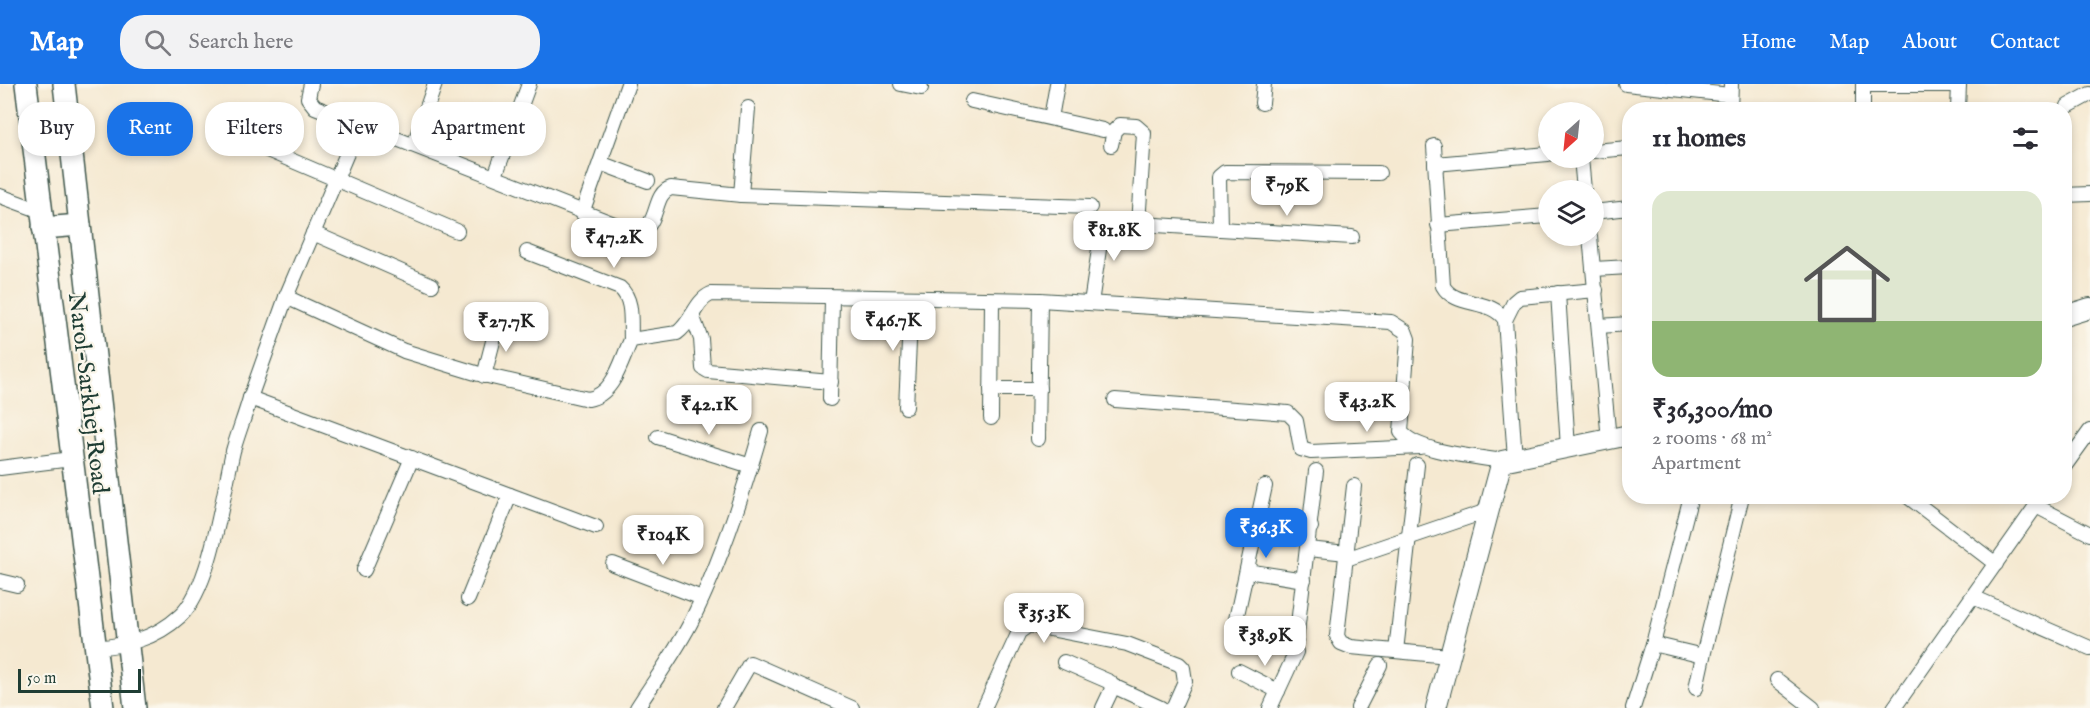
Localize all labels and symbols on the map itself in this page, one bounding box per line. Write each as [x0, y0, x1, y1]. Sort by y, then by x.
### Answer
north arrow [1538, 102, 1604, 168]
pin: ₹79K [1251, 166, 1323, 217]
pin: ₹81.8K [1065, 211, 1163, 262]
pin: ₹47.2K [565, 218, 663, 269]
street label: Narol-Sarkhej Road [60, 291, 115, 496]
pin: ₹46.7K [844, 301, 942, 352]
pin: ₹27.7K [457, 302, 555, 353]
pin: ₹43.2K [1318, 382, 1416, 433]
pin: ₹42.1K [660, 385, 758, 436]
pin: ₹36.3K [1217, 508, 1315, 559]
pin: ₹104K [621, 515, 705, 566]
pin: ₹35.3K [995, 593, 1093, 644]
pin: ₹38.9K [1216, 616, 1314, 667]
scale bar [18, 666, 141, 694]

